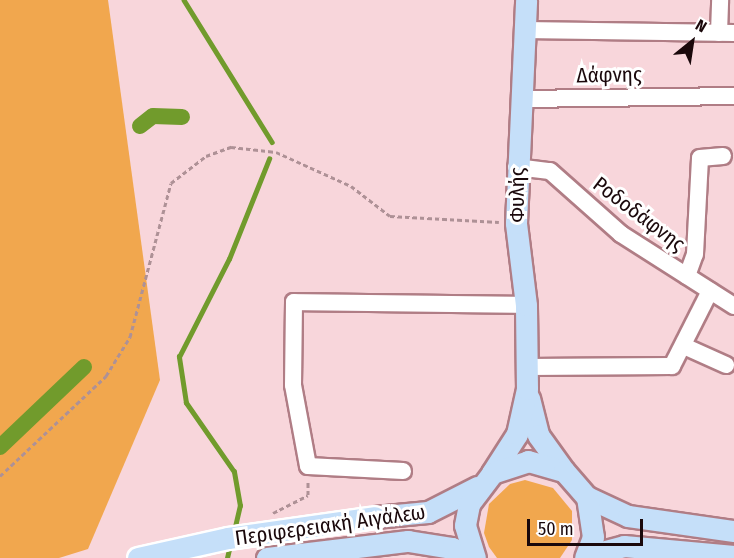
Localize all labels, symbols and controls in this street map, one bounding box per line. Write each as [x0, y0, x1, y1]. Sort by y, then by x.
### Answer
north arrow [662, 12, 722, 72]
text: N [692, 15, 710, 37]
street label: Δάφνης [576, 62, 642, 88]
street label: Φυλής [504, 167, 530, 223]
street label: Ροδοδάφνης [588, 171, 690, 257]
street label: Περιφερειακή Αιγάλεω [233, 499, 427, 551]
scale bar [530, 507, 646, 545]
text: 50 m [538, 518, 574, 540]

